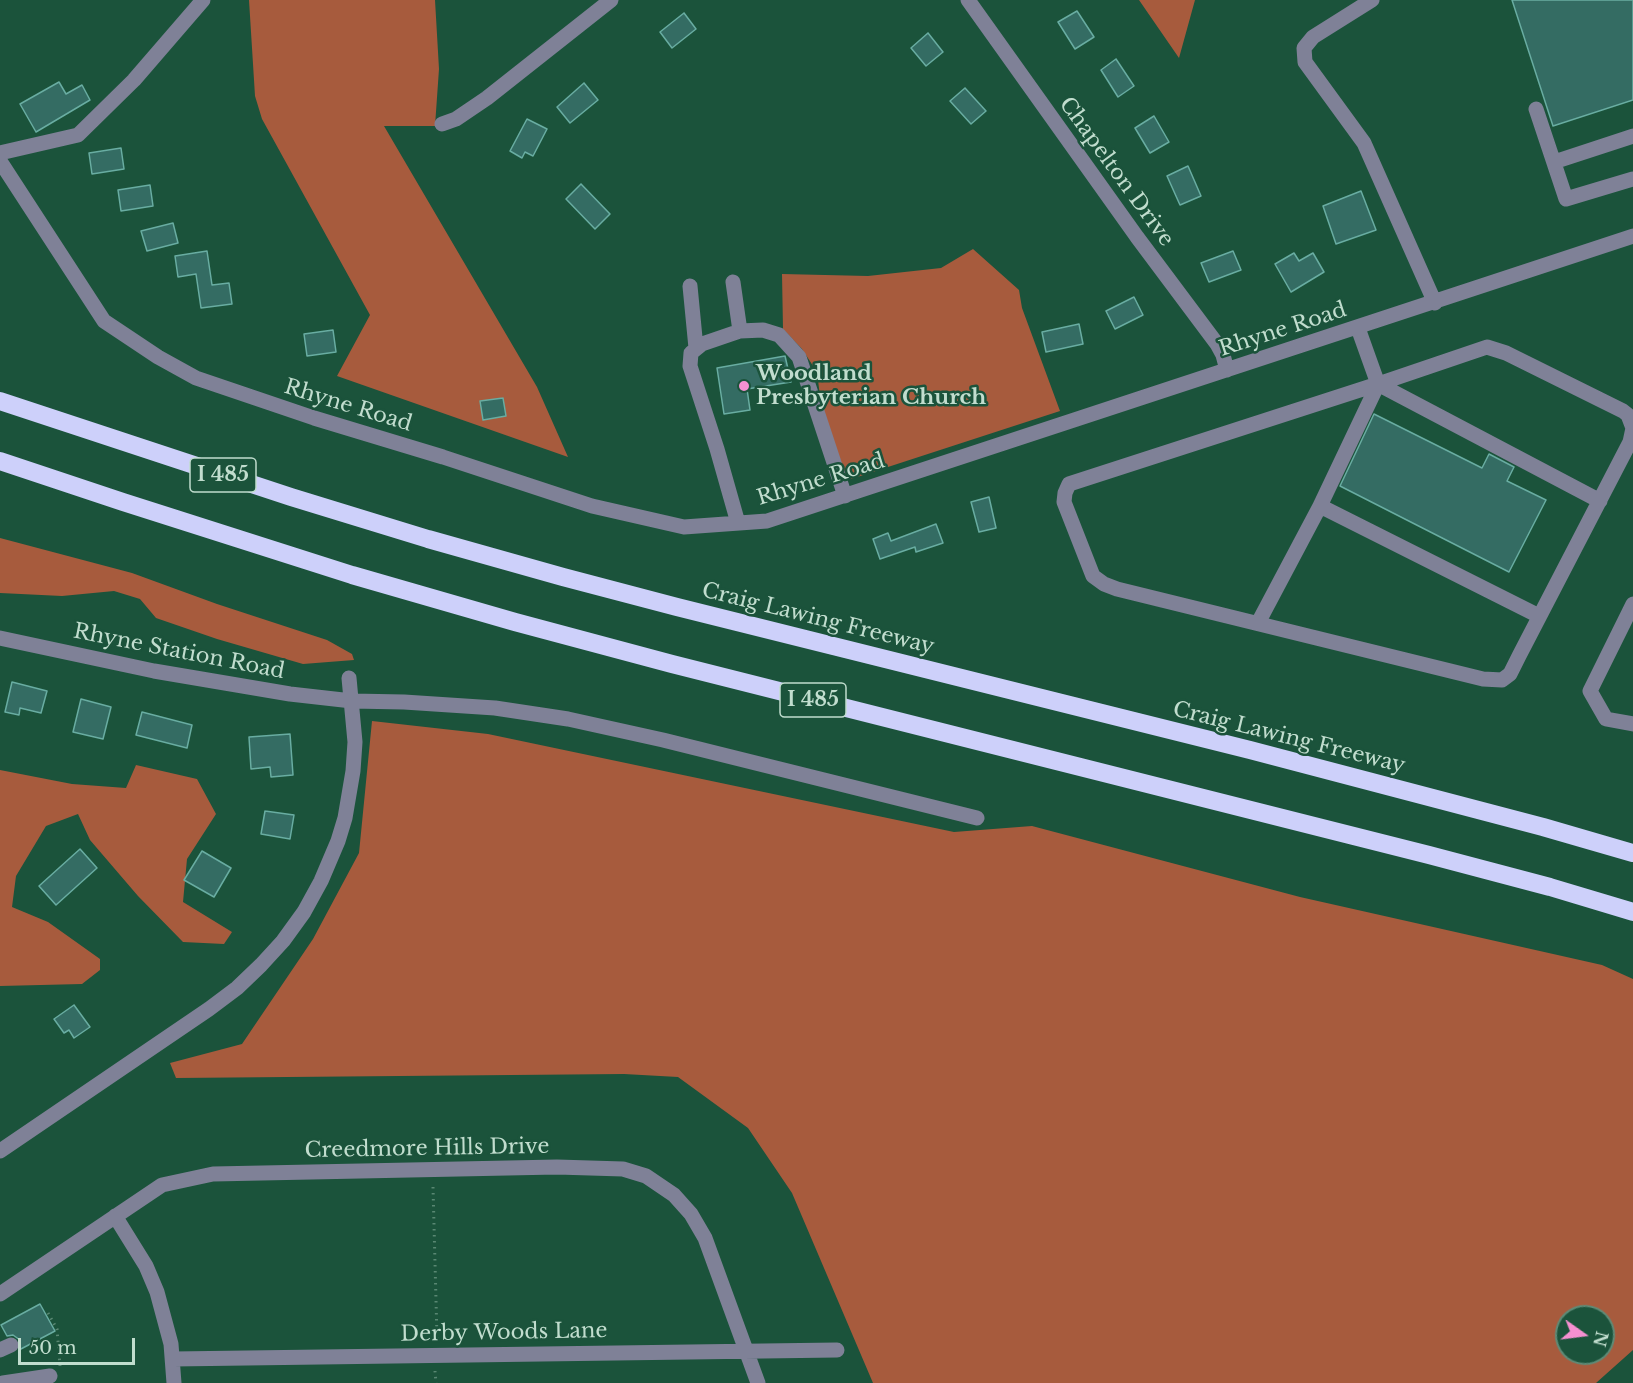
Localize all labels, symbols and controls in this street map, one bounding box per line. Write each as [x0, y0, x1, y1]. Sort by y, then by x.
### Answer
street label: Chapelton Drive [1053, 92, 1179, 252]
street label: Rhyne Road [1216, 298, 1350, 362]
place label: Woodland Presbyterian Church [756, 361, 986, 411]
street label: Rhyne Road [281, 375, 415, 437]
marker: Woodland Presbyterian Church [737, 379, 751, 393]
street label: Rhyne Road [754, 449, 888, 511]
road number: I 485 [190, 458, 256, 492]
street label: Craig Lawing Freeway [699, 578, 937, 660]
street label: Rhyne Station Road [71, 619, 287, 685]
road number: I 485 [780, 683, 846, 717]
street label: Craig Lawing Freeway [1170, 697, 1408, 779]
street label: Creedmore Hills Drive [304, 1134, 550, 1164]
north arrow [1555, 1305, 1615, 1365]
street label: Derby Woods Lane [400, 1319, 608, 1347]
scale bar [21, 1326, 138, 1364]
text: N [1589, 1329, 1612, 1349]
text: 50 m [29, 1337, 77, 1359]

